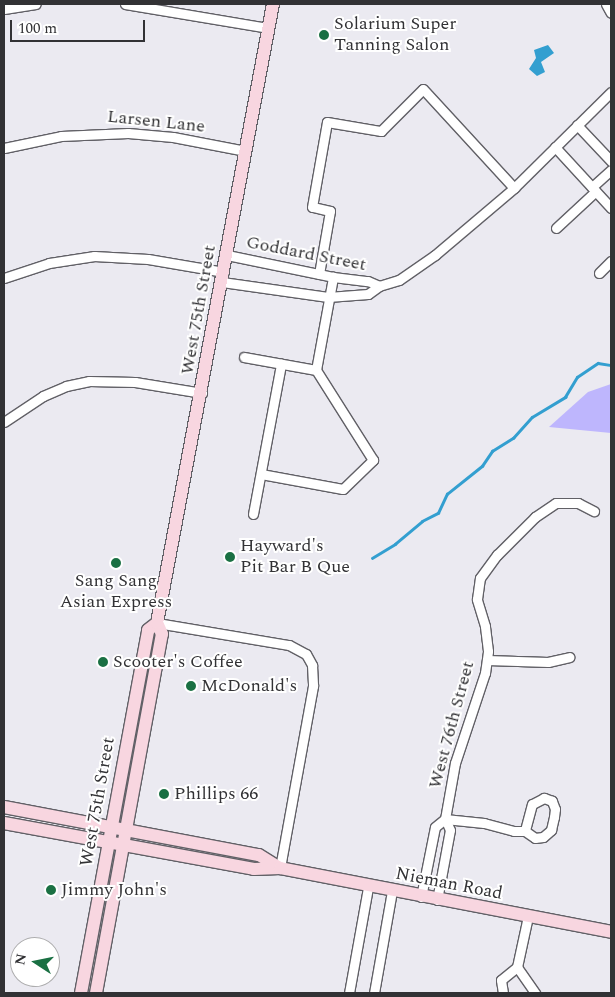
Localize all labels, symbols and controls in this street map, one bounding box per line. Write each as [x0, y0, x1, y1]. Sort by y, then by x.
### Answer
scale bar [12, 10, 148, 42]
place label: Solarium Super Tanning Salon [334, 14, 456, 56]
text: 100 m [18, 17, 57, 40]
marker: Solarium Super Tanning Salon [318, 29, 330, 41]
street label: Larsen Lane [106, 106, 206, 138]
street label: Goddard Street [244, 232, 368, 276]
street label: West 75th Street [177, 244, 221, 376]
place label: Hayward's Pit Bar B Que [240, 536, 350, 578]
marker: Hayward's Pit Bar B Que [224, 551, 236, 563]
marker: Sang Sang Asian Express [110, 557, 122, 569]
place label: Sang Sang Asian Express [60, 571, 172, 614]
place label: Scooter's Coffee [113, 651, 243, 673]
marker: Scooter's Coffee [97, 656, 109, 668]
street label: West 76th Street [425, 659, 479, 791]
place label: McDonald's [201, 675, 297, 697]
marker: McDonald's [185, 680, 197, 692]
street label: West 75th Street [76, 736, 120, 868]
place label: Phillips 66 [174, 783, 258, 805]
marker: Phillips 66 [158, 788, 170, 800]
street label: Nieman Road [394, 863, 504, 905]
place label: Jimmy John's [61, 879, 167, 901]
marker: Jimmy John's [45, 884, 57, 896]
north arrow [10, 937, 60, 987]
text: N [9, 952, 32, 967]

